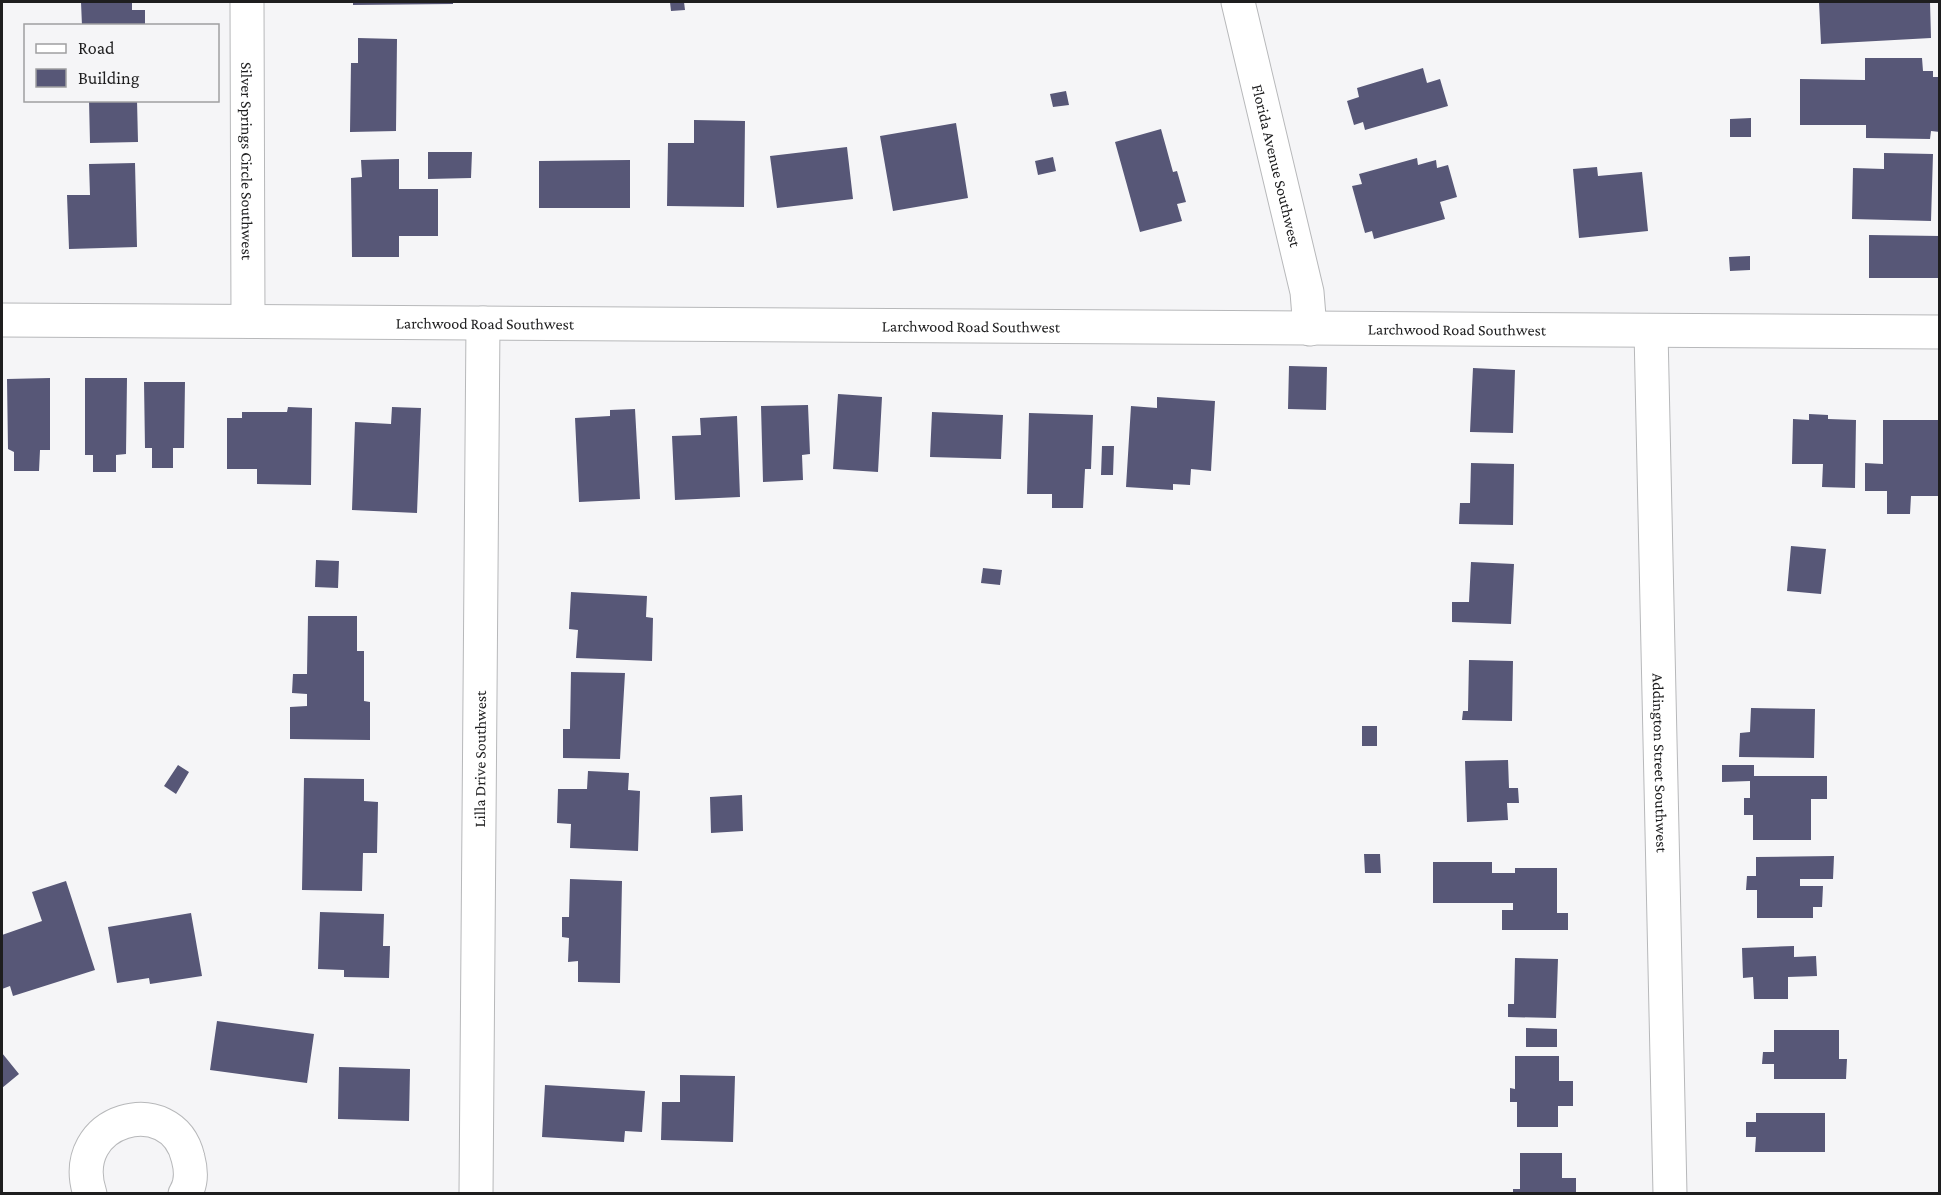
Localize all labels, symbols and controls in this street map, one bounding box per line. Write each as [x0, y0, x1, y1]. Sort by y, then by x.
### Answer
legend [24, 24, 219, 102]
text: Road [78, 38, 115, 58]
street label: Silver Springs Circle Southwest [238, 62, 256, 261]
text: Building [78, 68, 140, 88]
street label: Florida Avenue Southwest [1249, 82, 1305, 249]
street label: Larchwood Road Southwest [396, 314, 575, 332]
street label: Larchwood Road Southwest [882, 317, 1061, 335]
street label: Larchwood Road Southwest [1368, 320, 1547, 338]
street label: Addington Street Southwest [1650, 673, 1671, 854]
street label: Lilla Drive Southwest [470, 690, 489, 827]

